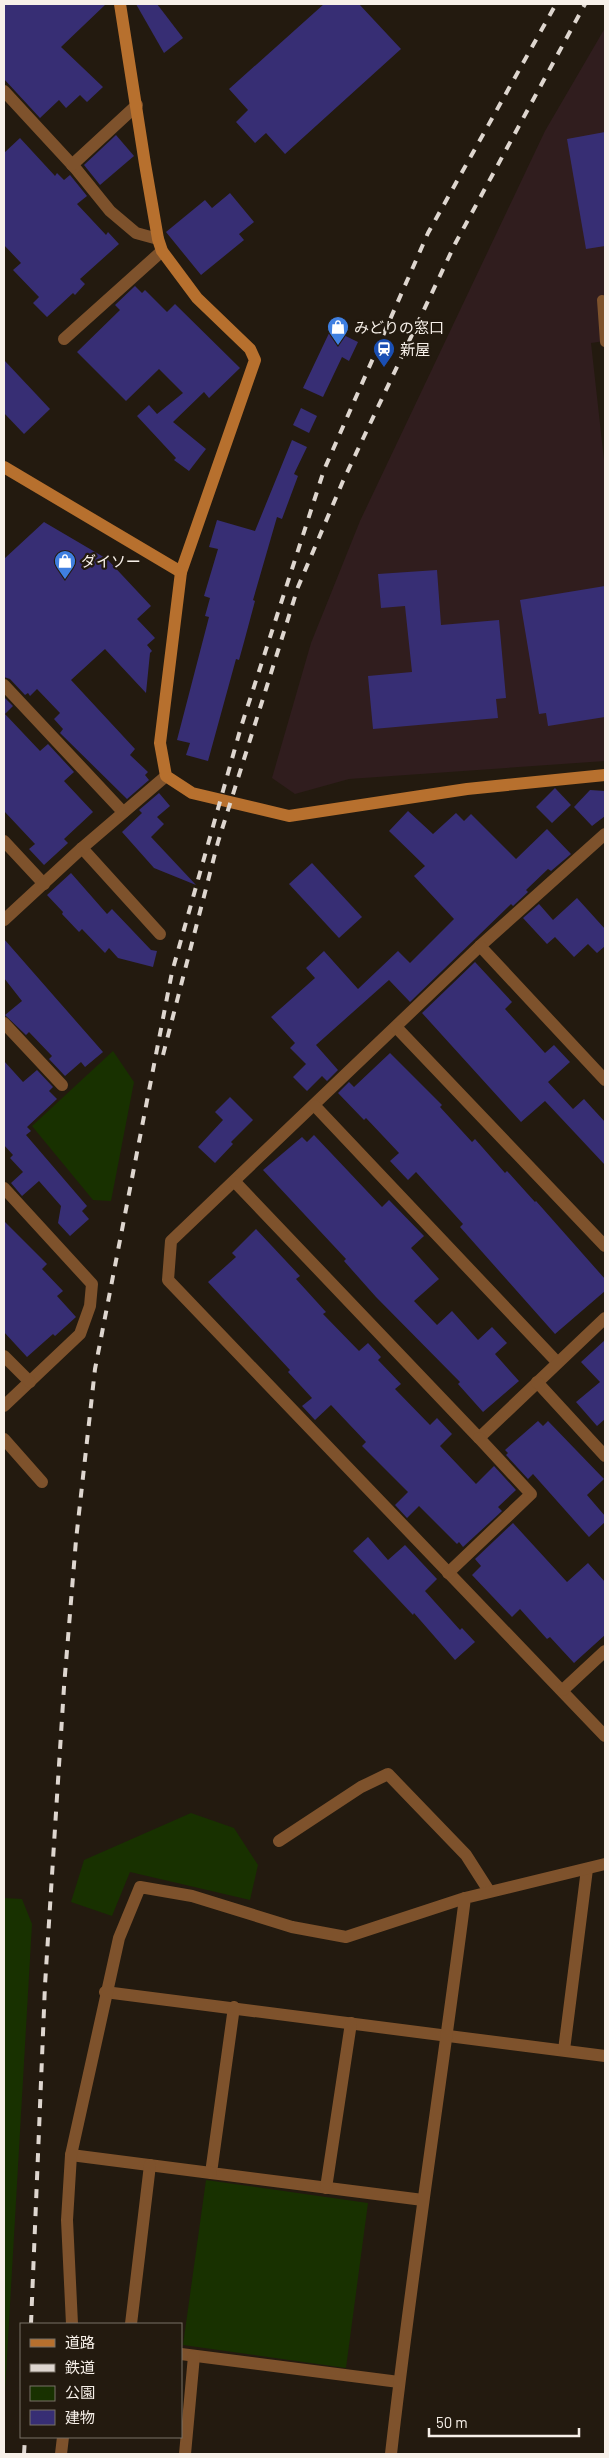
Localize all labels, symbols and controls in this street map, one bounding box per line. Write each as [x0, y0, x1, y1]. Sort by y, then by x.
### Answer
shop icon: みどりの窓口 [326, 315, 350, 346]
place label: みどりの窓口 [354, 318, 444, 336]
station icon: 新屋 [372, 337, 396, 368]
place label: 新屋 [400, 340, 430, 358]
shop icon: ダイソー [53, 549, 77, 580]
place label: ダイソー [81, 552, 141, 570]
legend [20, 2323, 182, 2438]
text: 道路 [65, 2333, 95, 2351]
text: 鉄道 [65, 2358, 95, 2376]
text: 公園 [65, 2383, 95, 2401]
scale bar [429, 2406, 579, 2438]
text: 建物 [65, 2408, 95, 2426]
text: 50 m [436, 2413, 468, 2431]

